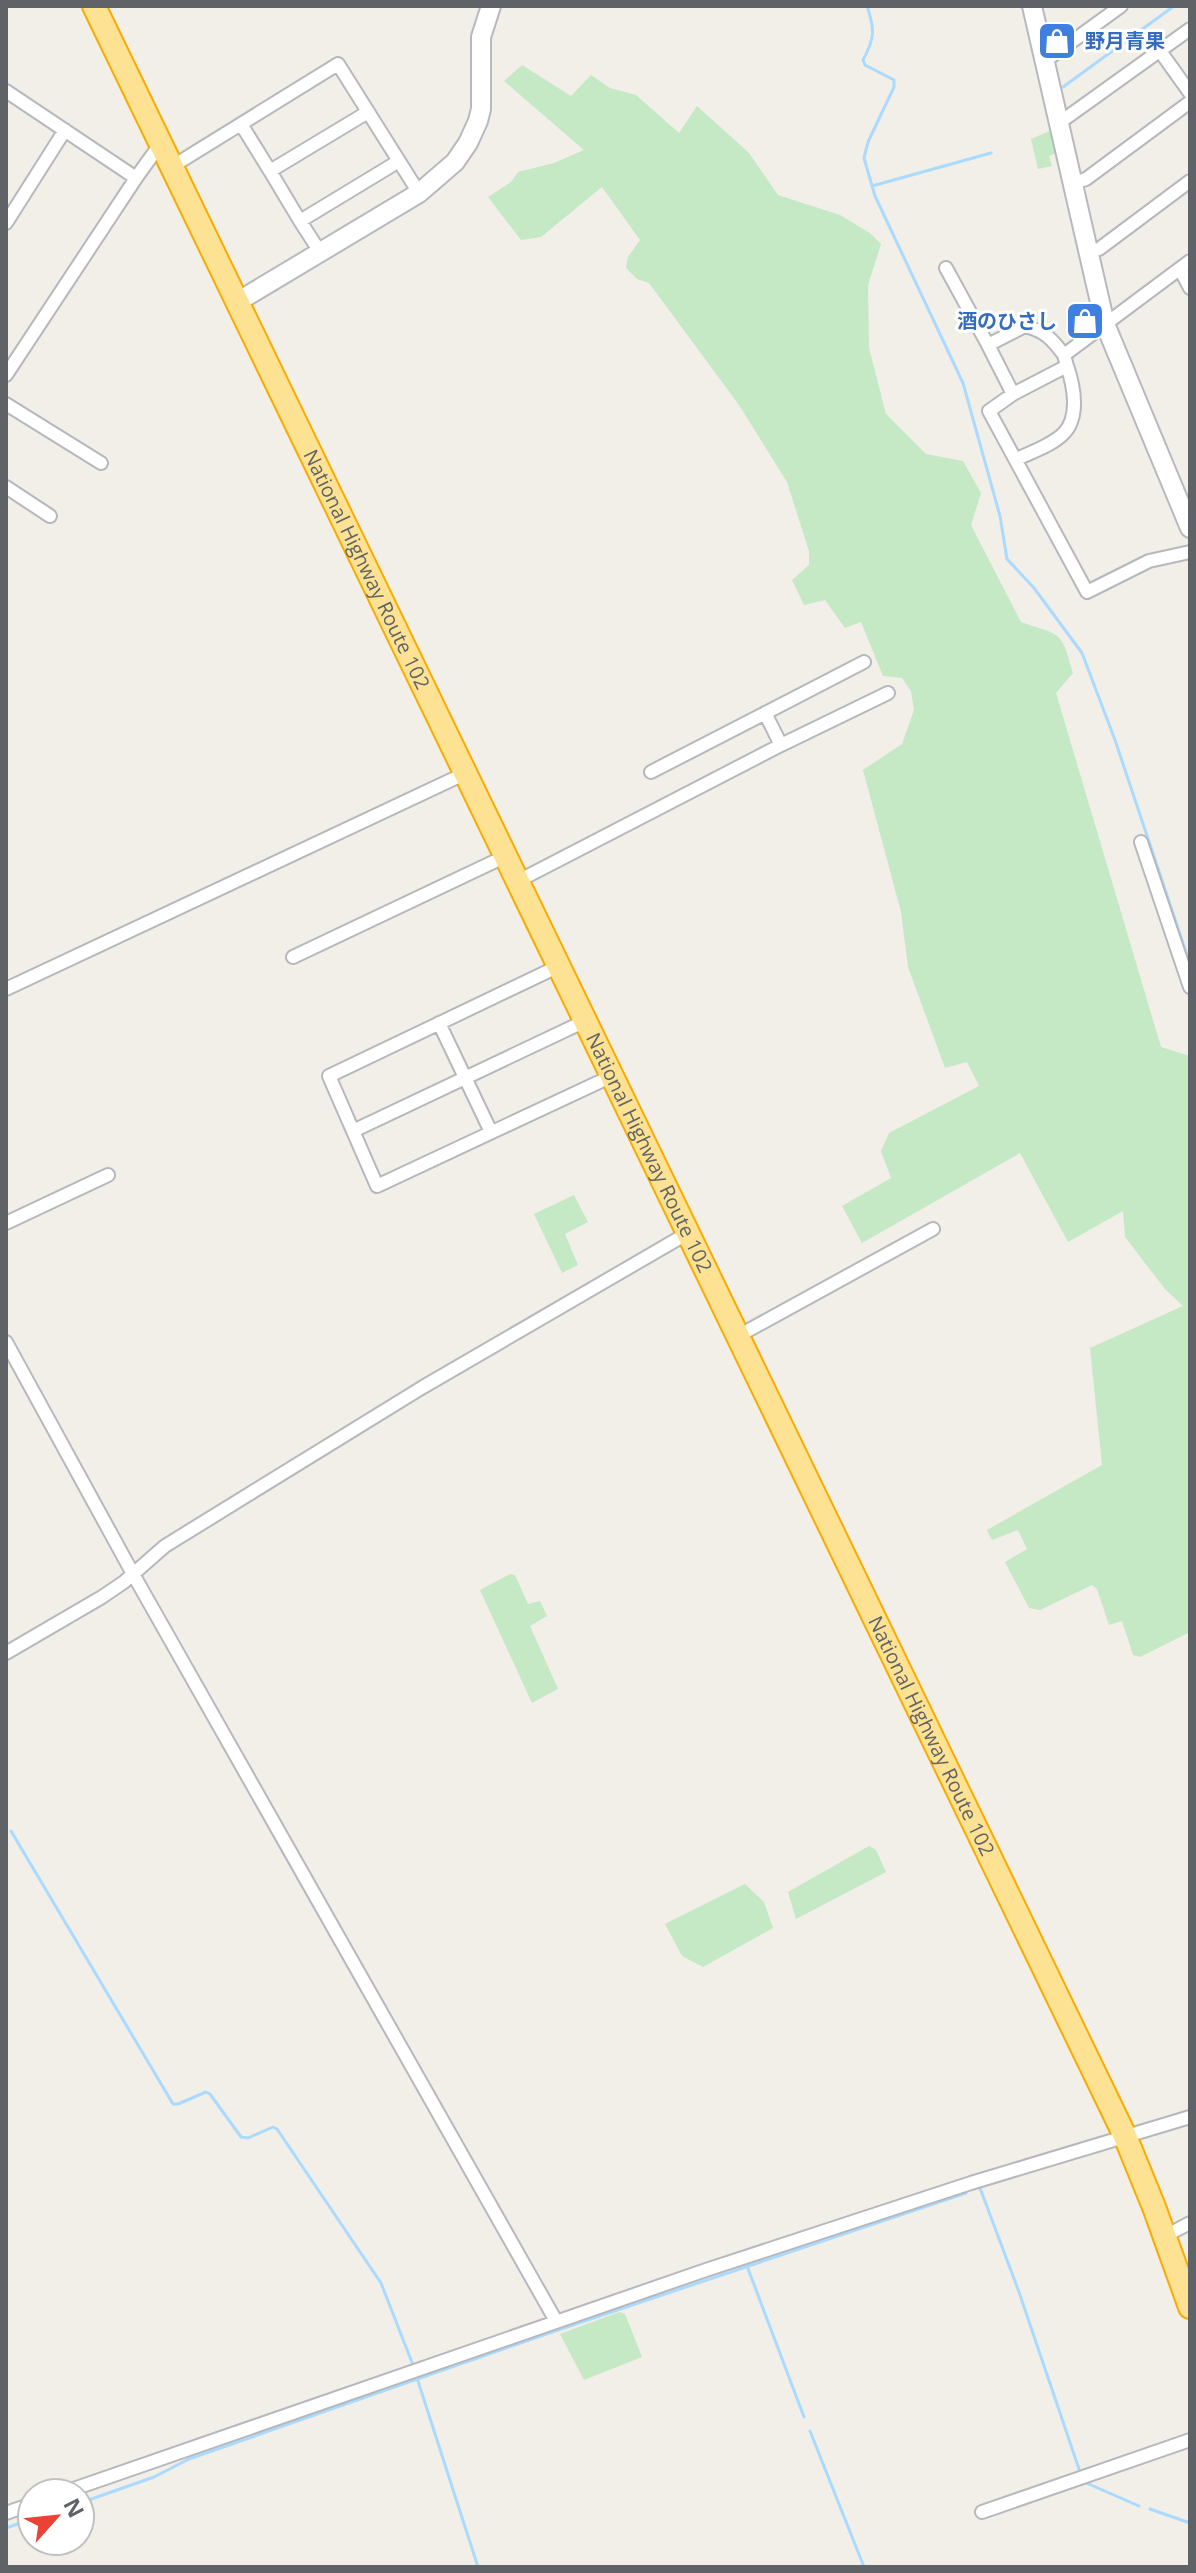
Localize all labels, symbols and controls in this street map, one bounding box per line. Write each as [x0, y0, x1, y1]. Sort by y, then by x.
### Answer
shop icon: 野月青果 [1036, 20, 1078, 62]
place label: 野月青果 [1085, 27, 1165, 54]
shop icon: 酒のひさし [1064, 300, 1106, 342]
place label: 酒のひさし [957, 307, 1057, 334]
street label: National Highway Route 102 [298, 445, 437, 694]
street label: National Highway Route 102 [580, 1028, 719, 1277]
street label: National Highway Route 102 [862, 1611, 1001, 1860]
north arrow [16, 2477, 96, 2557]
text: N [57, 2493, 92, 2522]

